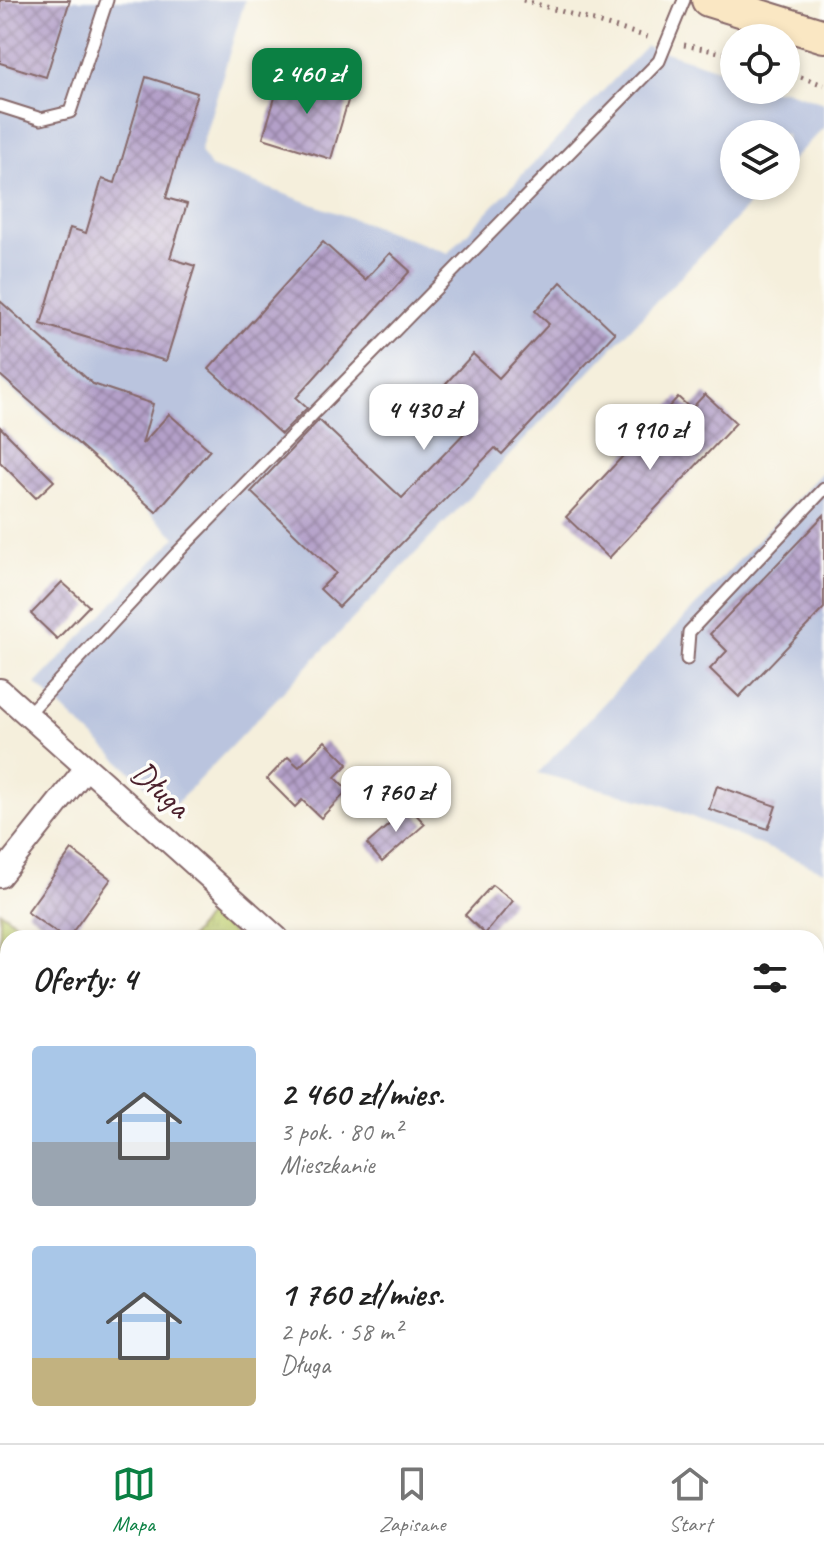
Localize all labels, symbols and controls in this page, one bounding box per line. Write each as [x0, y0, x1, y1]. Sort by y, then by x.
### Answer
map controls [720, 24, 800, 200]
button: locate [720, 24, 800, 104]
pin: 2 460 zł [224, 48, 390, 116]
text: 2 460 zł [270, 57, 344, 90]
button: layers [720, 120, 800, 200]
pin: 4 430 zł [341, 384, 507, 452]
text: 4 430 zł [387, 393, 461, 426]
pin: 1 910 zł [567, 404, 733, 472]
text: 1 910 zł [613, 413, 687, 446]
street label: Długa [122, 751, 202, 829]
pin: 1 760 zł [313, 766, 479, 834]
text: 1 760 zł [359, 775, 433, 808]
icon: filters [748, 956, 792, 1000]
text: Oferty: 4 [32, 957, 137, 1000]
text: 2 460 zł/mies. [280, 1072, 444, 1115]
icon: home [96, 1078, 192, 1174]
text: 3 pok. · 80 m² [280, 1115, 402, 1148]
text: Mieszkanie [280, 1148, 375, 1181]
text: 1 760 zł/mies. [280, 1272, 444, 1315]
icon: home [96, 1278, 192, 1374]
text: 2 pok. · 58 m² [280, 1315, 402, 1348]
text: Długa [280, 1348, 330, 1381]
tab: Mapa [112, 1462, 156, 1538]
tab: Zapisane [379, 1462, 445, 1538]
tab: Start [668, 1462, 712, 1538]

